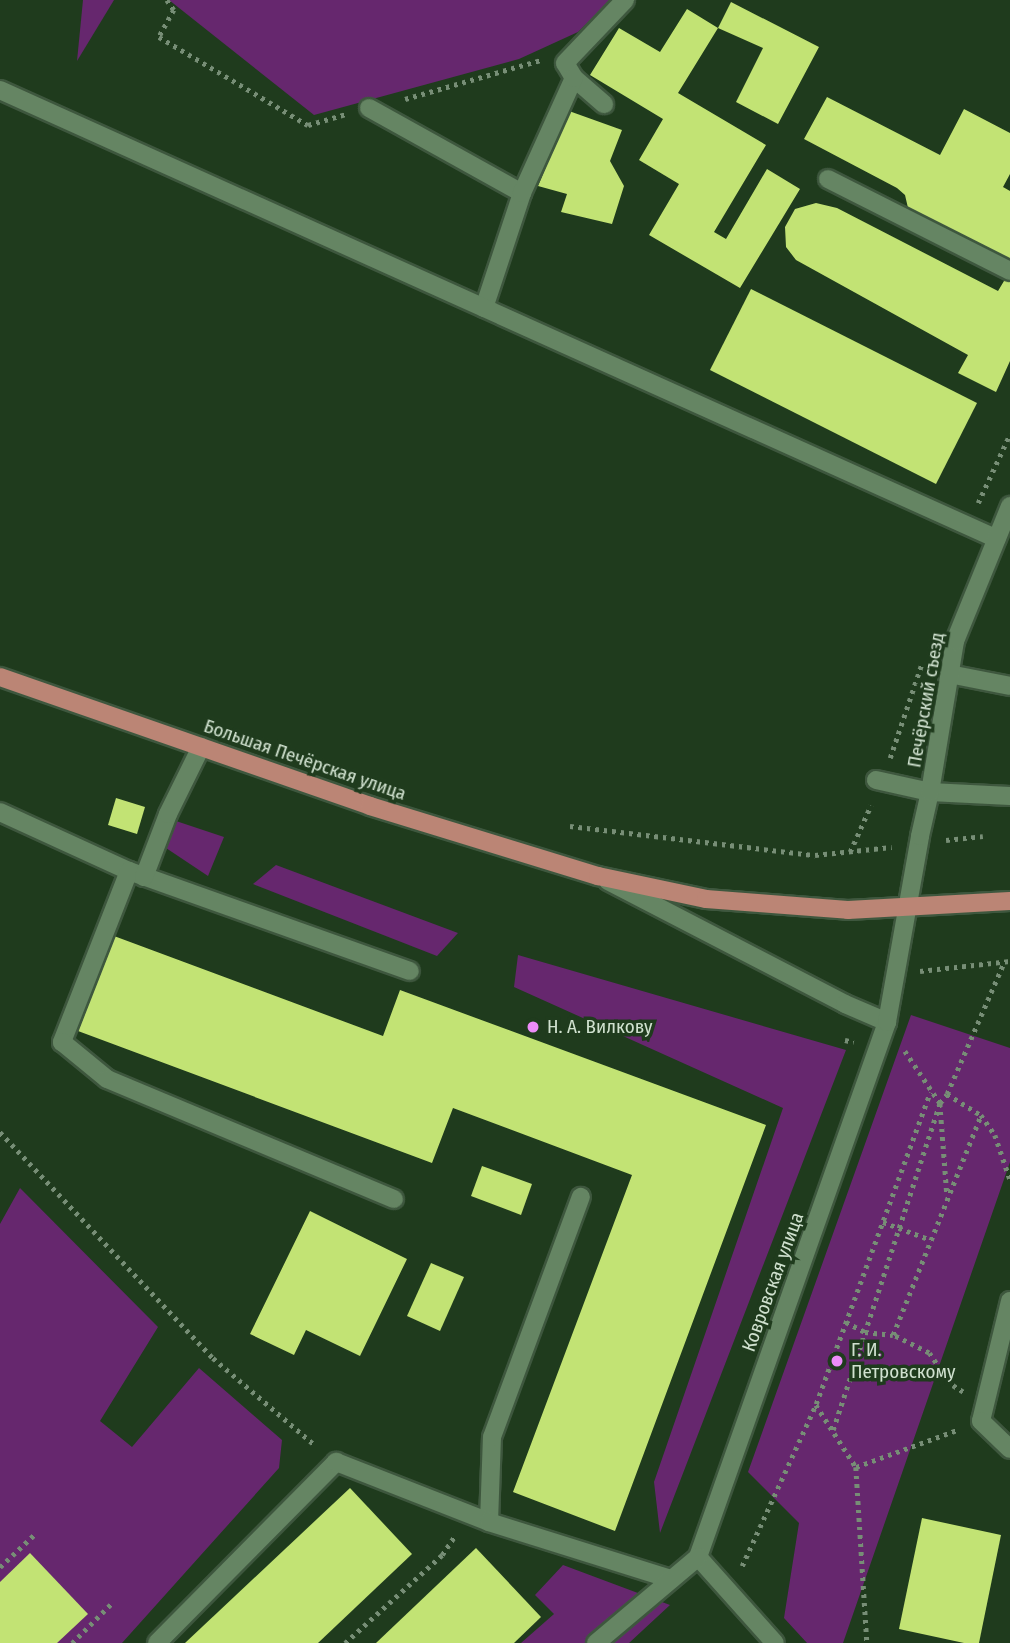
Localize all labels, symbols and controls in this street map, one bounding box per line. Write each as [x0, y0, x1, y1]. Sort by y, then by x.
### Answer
street label: Печёрский съезд [903, 631, 949, 769]
street label: Большая Печёрская улица [201, 715, 409, 805]
place label: Н. А. Вилкову [547, 1016, 652, 1038]
marker: Н. А. Вилкову [525, 1019, 541, 1035]
street label: Ковровская улица [737, 1209, 809, 1355]
place label: Г. И. Петровскому [851, 1339, 956, 1383]
marker: Г. И. Петровскому [829, 1353, 845, 1369]

